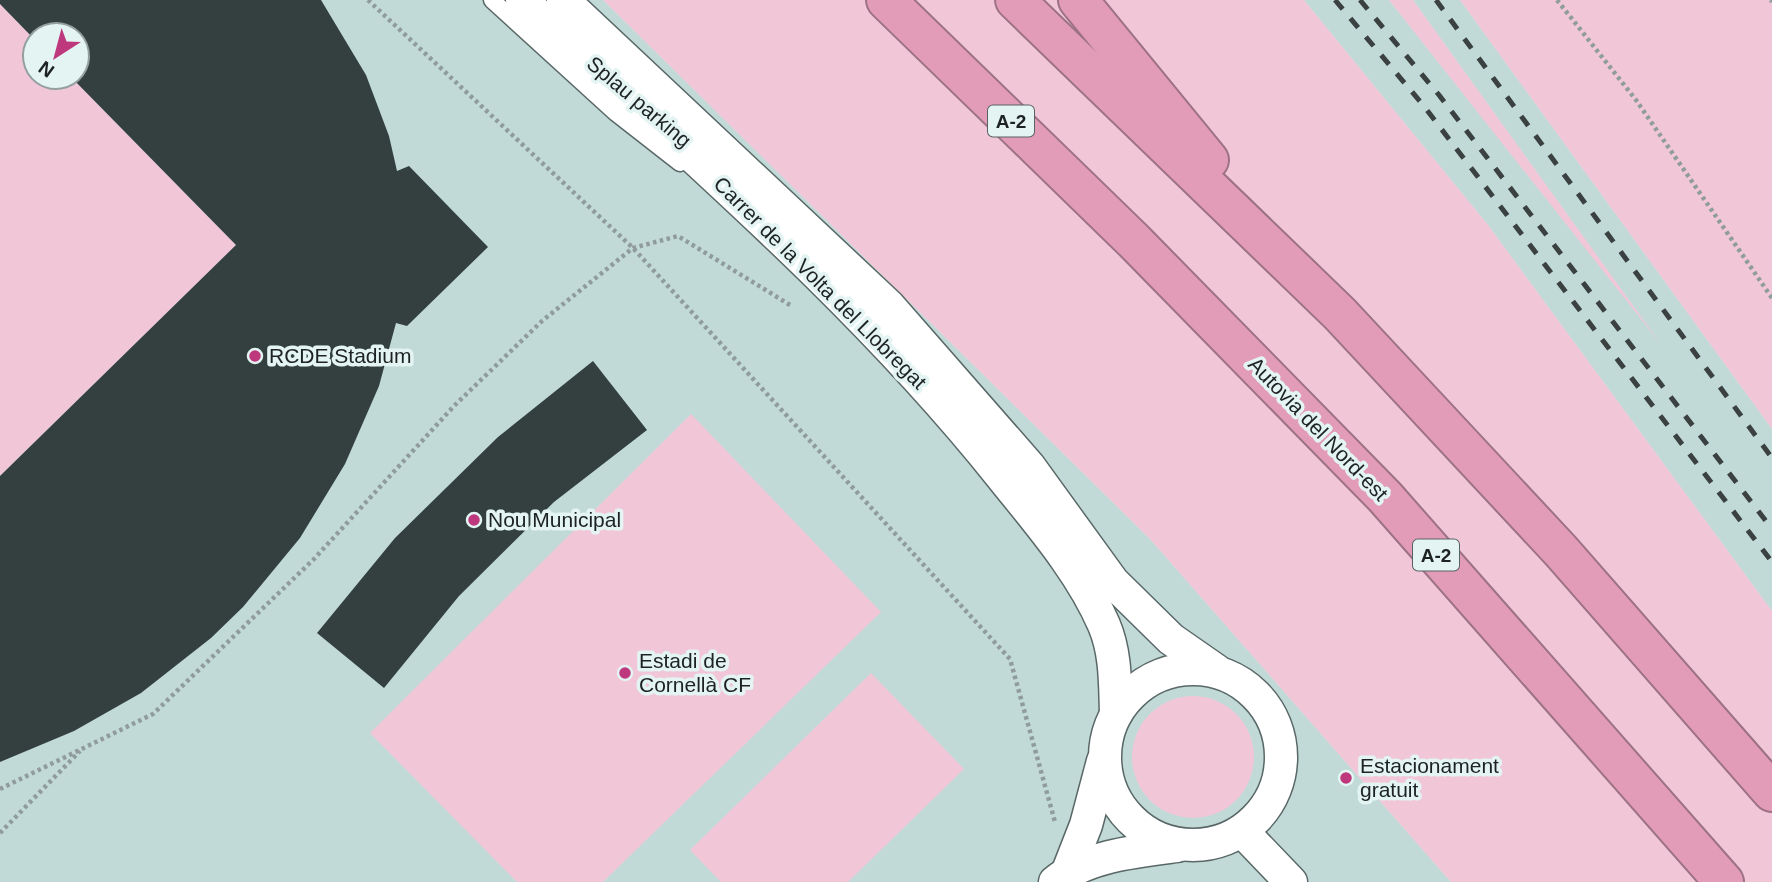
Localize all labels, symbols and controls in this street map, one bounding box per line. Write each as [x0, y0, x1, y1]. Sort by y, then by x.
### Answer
north arrow [21, 21, 91, 91]
street label: Splau parking [583, 52, 696, 152]
text: N [35, 57, 58, 82]
road number: A-2 [988, 105, 1034, 136]
street label: Carrer de la Volta del Llobregat [709, 172, 931, 394]
place label: RCDE Stadium [269, 344, 411, 367]
marker: RCDE Stadium [247, 348, 263, 364]
street label: Autovia del Nord-est [1244, 352, 1393, 505]
place label: Nou Municipal [488, 508, 621, 531]
marker: Nou Municipal [466, 512, 482, 528]
road number: A-2 [1413, 540, 1459, 570]
place label: Estadi de Cornellà CF [639, 649, 751, 696]
marker: Estadi de Cornellà CF [617, 665, 633, 681]
place label: Estacionament gratuit [1360, 754, 1499, 801]
marker: Estacionament gratuit [1338, 770, 1354, 786]

